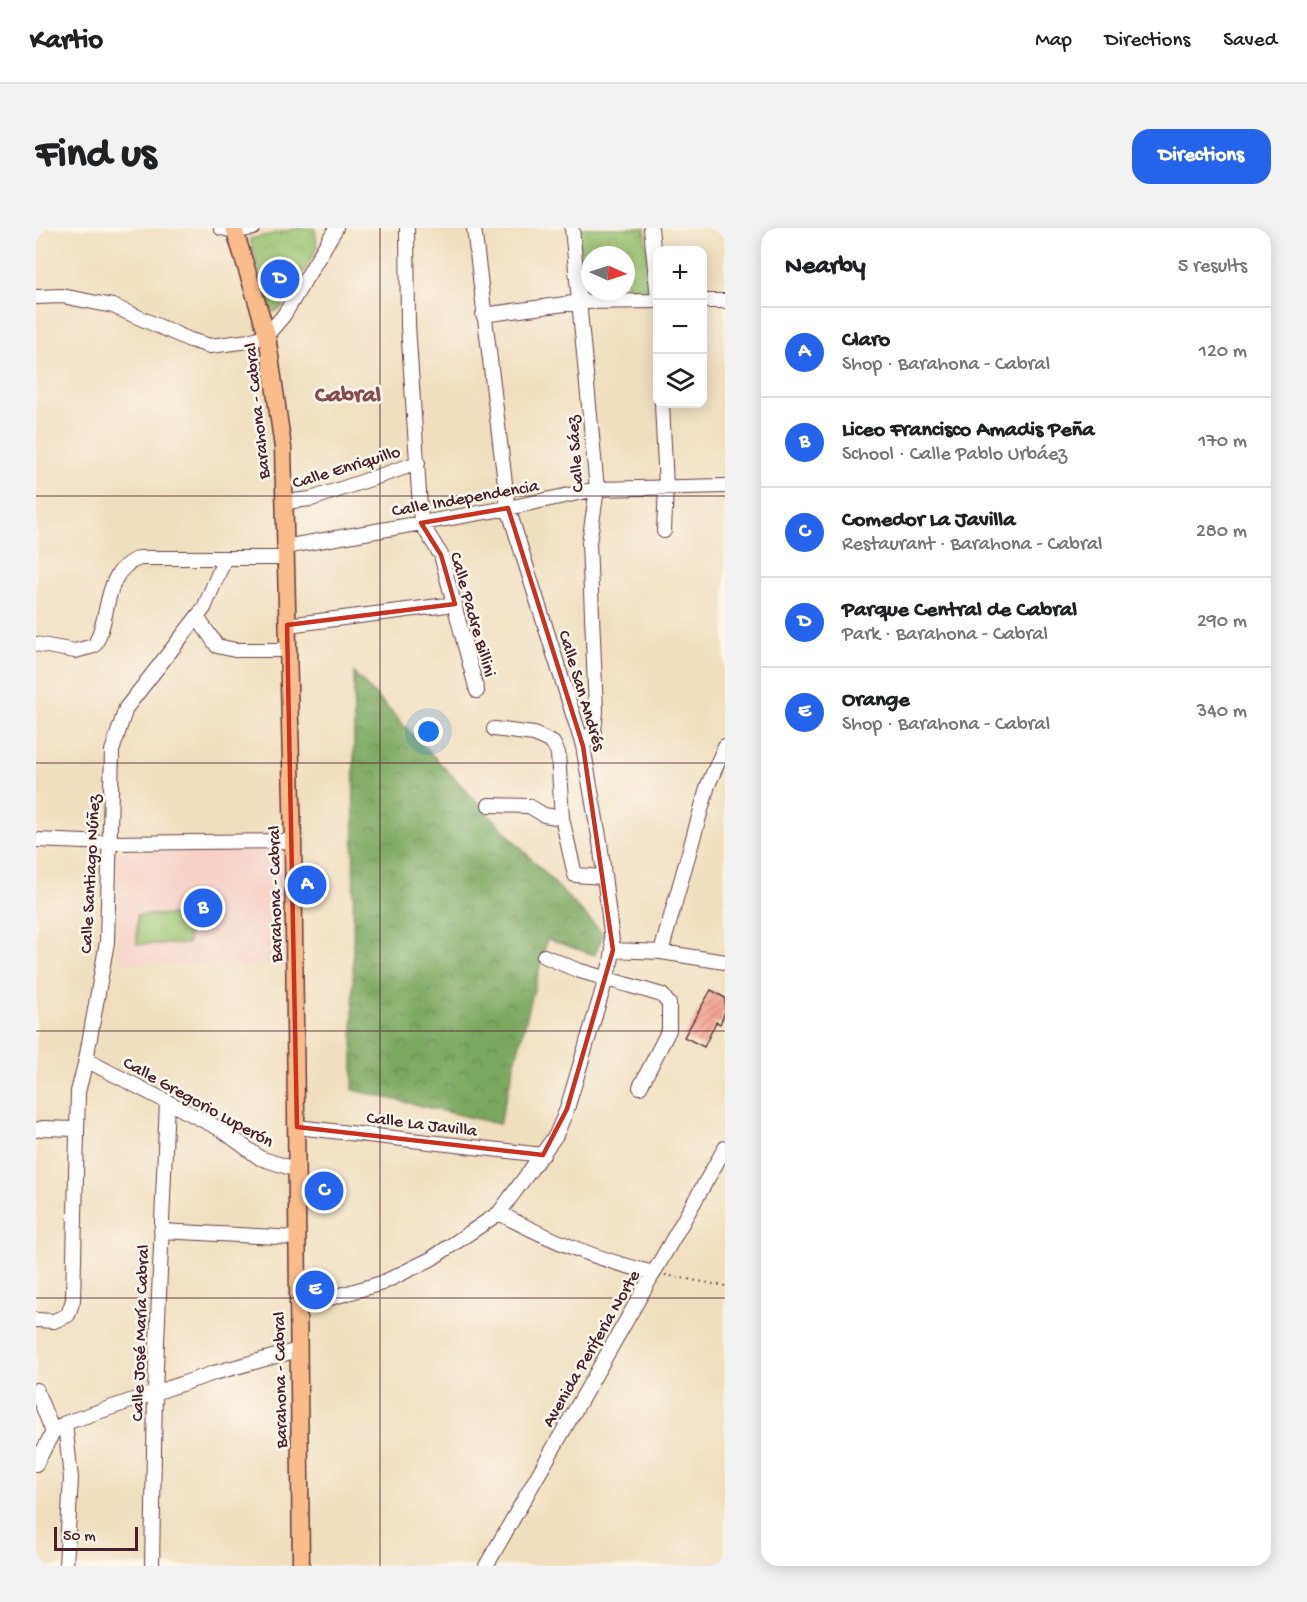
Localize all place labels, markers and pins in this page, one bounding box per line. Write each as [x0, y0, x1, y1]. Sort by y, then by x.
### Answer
pin: D [260, 256, 300, 302]
pin: A [288, 862, 326, 908]
pin: B [184, 886, 222, 930]
pin: C [304, 1168, 344, 1214]
pin: E [296, 1268, 334, 1312]

